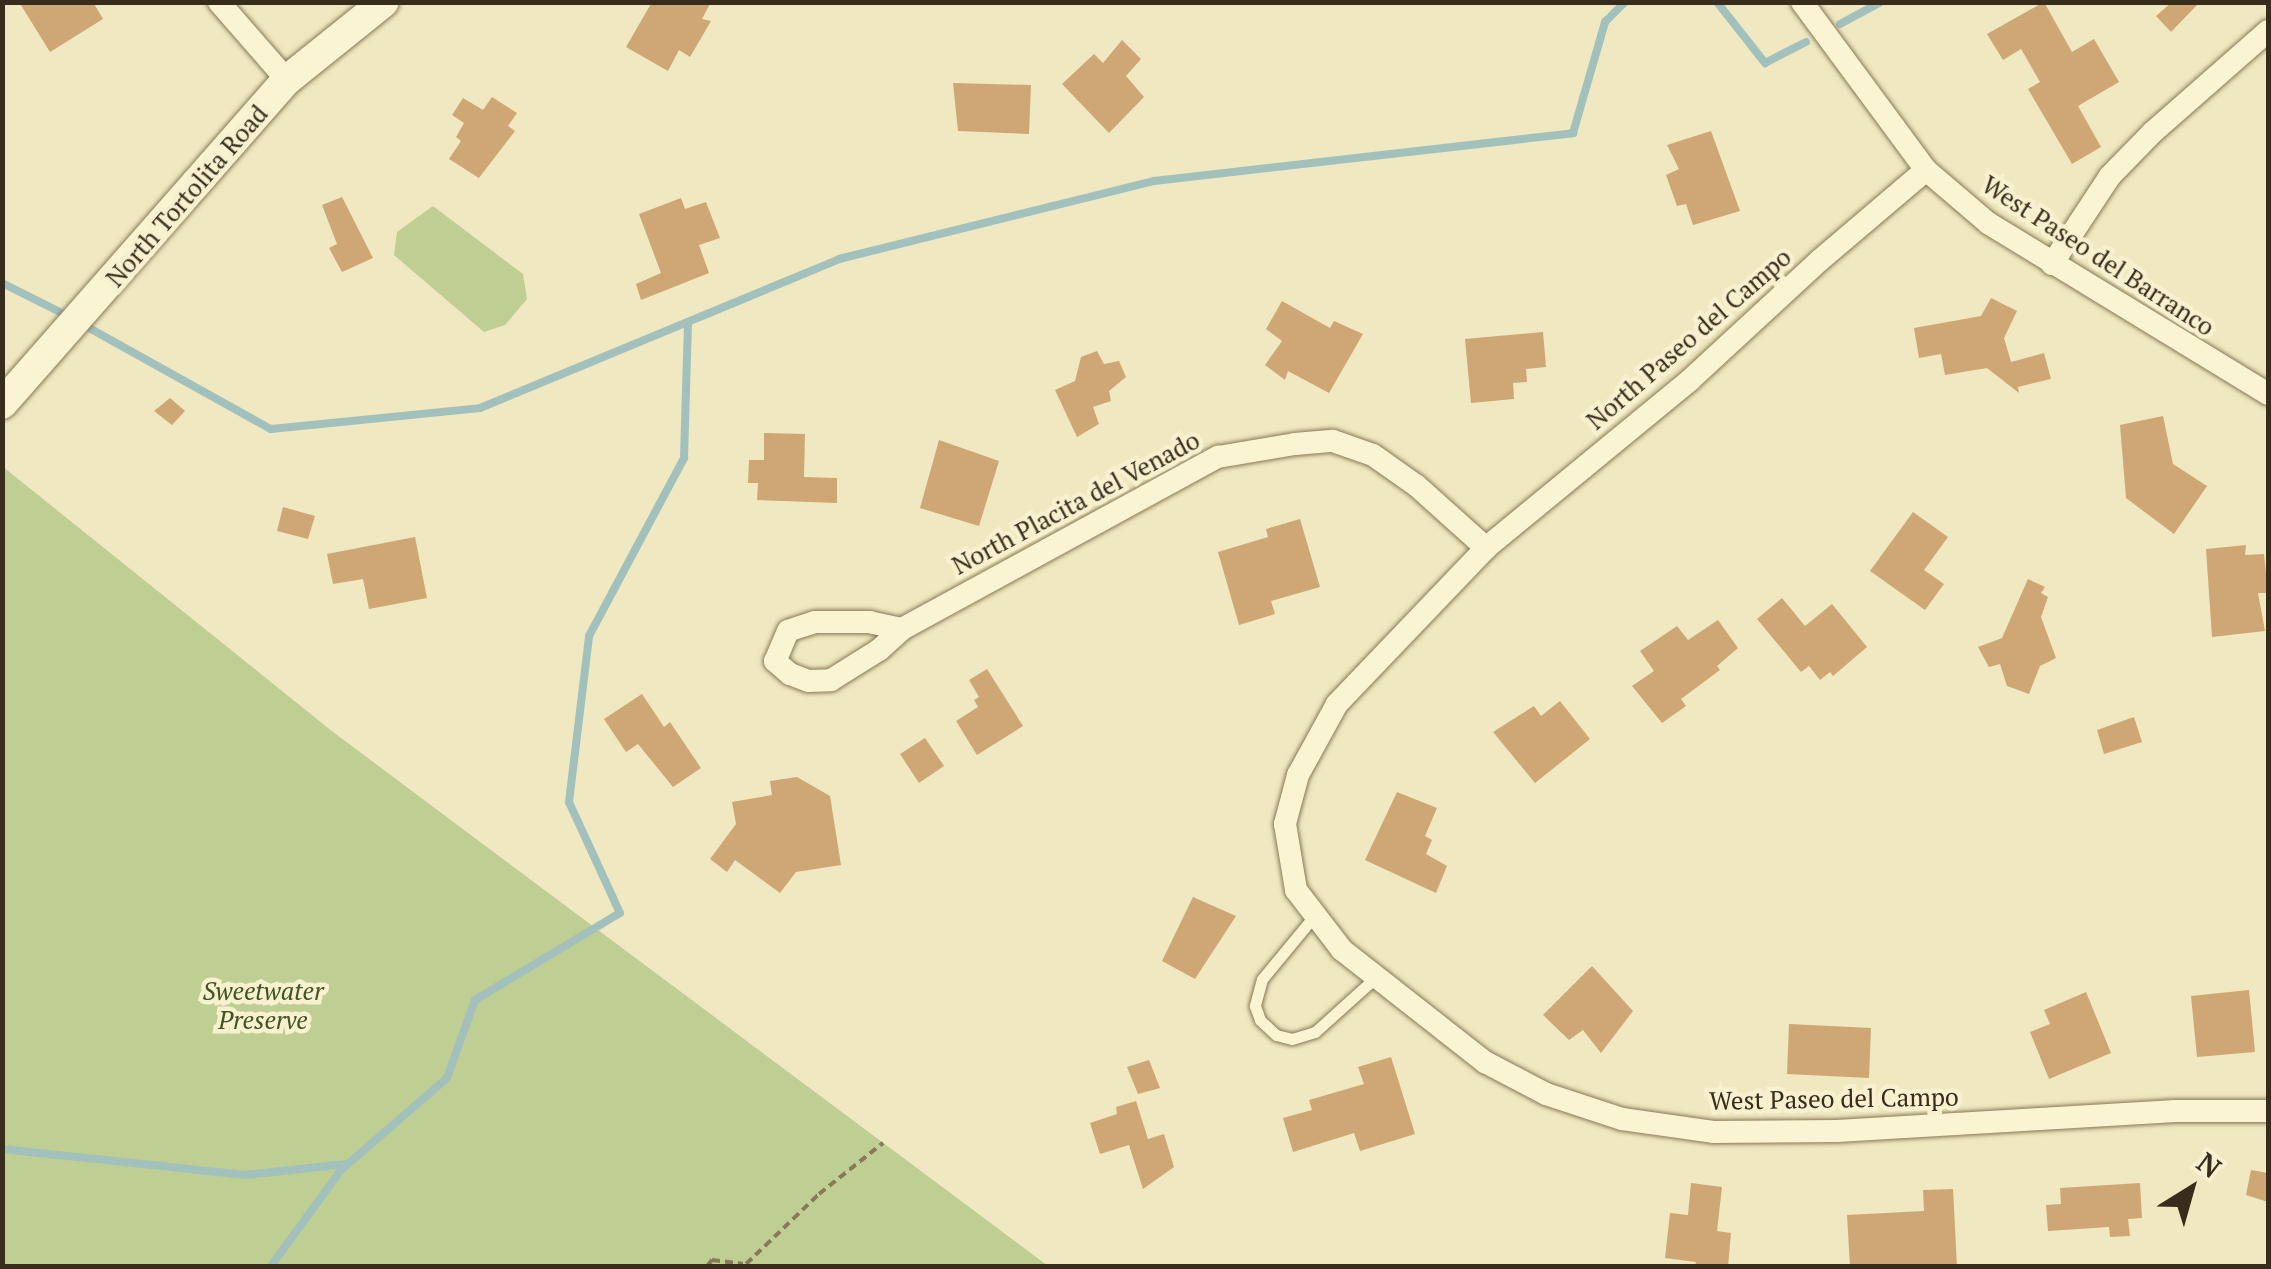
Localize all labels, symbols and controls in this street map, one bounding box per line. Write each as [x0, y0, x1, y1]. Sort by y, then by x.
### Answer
street label: North Tortolita Road [100, 99, 274, 293]
street label: West Paseo del Barranco [1976, 170, 2220, 342]
street label: North Paseo del Campo [1581, 242, 1797, 436]
street label: North Placita del Venado [947, 425, 1205, 581]
park label: Sweetwater Preserve [202, 977, 324, 1036]
street label: West Paseo del Campo [1709, 1082, 1959, 1116]
north arrow [2141, 1139, 2241, 1239]
text: N [2190, 1143, 2229, 1186]

